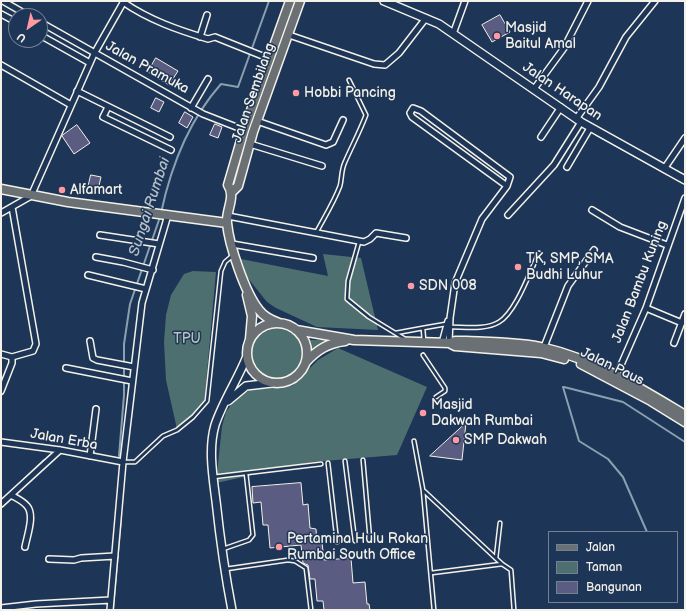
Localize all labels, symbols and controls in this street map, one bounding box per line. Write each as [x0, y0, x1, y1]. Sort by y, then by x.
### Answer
north arrow [8, 8, 48, 48]
place label: Masjid Baitul Amal [505, 20, 576, 52]
text: U [15, 30, 28, 45]
marker: Masjid Baitul Amal [492, 31, 502, 41]
street label: Jalan Pramuka [102, 38, 192, 98]
street label: Jalan Sembilang [229, 41, 279, 145]
street label: Jalan Harapan [519, 59, 605, 125]
place label: Hobbi Pancing [304, 85, 396, 101]
marker: Hobbi Pancing [291, 88, 301, 98]
water label: Sungai Rumbai [126, 155, 174, 259]
place label: Alfamart [70, 182, 122, 198]
marker: Alfamart [57, 185, 67, 195]
street label: Jalan Bambu Kuning [609, 218, 671, 346]
place label: TK, SMP, SMA Budhi Luhur [526, 251, 614, 284]
marker: TK, SMP, SMA Budhi Luhur [513, 262, 523, 272]
place label: SDN 008 [419, 278, 477, 294]
marker: SDN 008 [406, 281, 416, 291]
park label: TPU [173, 331, 201, 347]
street label: Jalan Paus [578, 344, 646, 390]
place label: Masjid Dakwah Rumbai [431, 397, 533, 430]
marker: Masjid Dakwah Rumbai [418, 408, 428, 418]
street label: Jalan Erba [29, 426, 99, 454]
place label: SMP Dakwah [464, 432, 547, 448]
marker: SMP Dakwah [451, 435, 461, 445]
place label: Pertamina Hulu Rokan Rumbai South Office [287, 531, 428, 564]
legend [548, 531, 678, 603]
text: Jalan [586, 540, 615, 555]
marker: Pertamina Hulu Rokan Rumbai South Office [274, 542, 284, 552]
text: Taman [586, 560, 622, 575]
text: Bangunan [586, 580, 642, 595]

